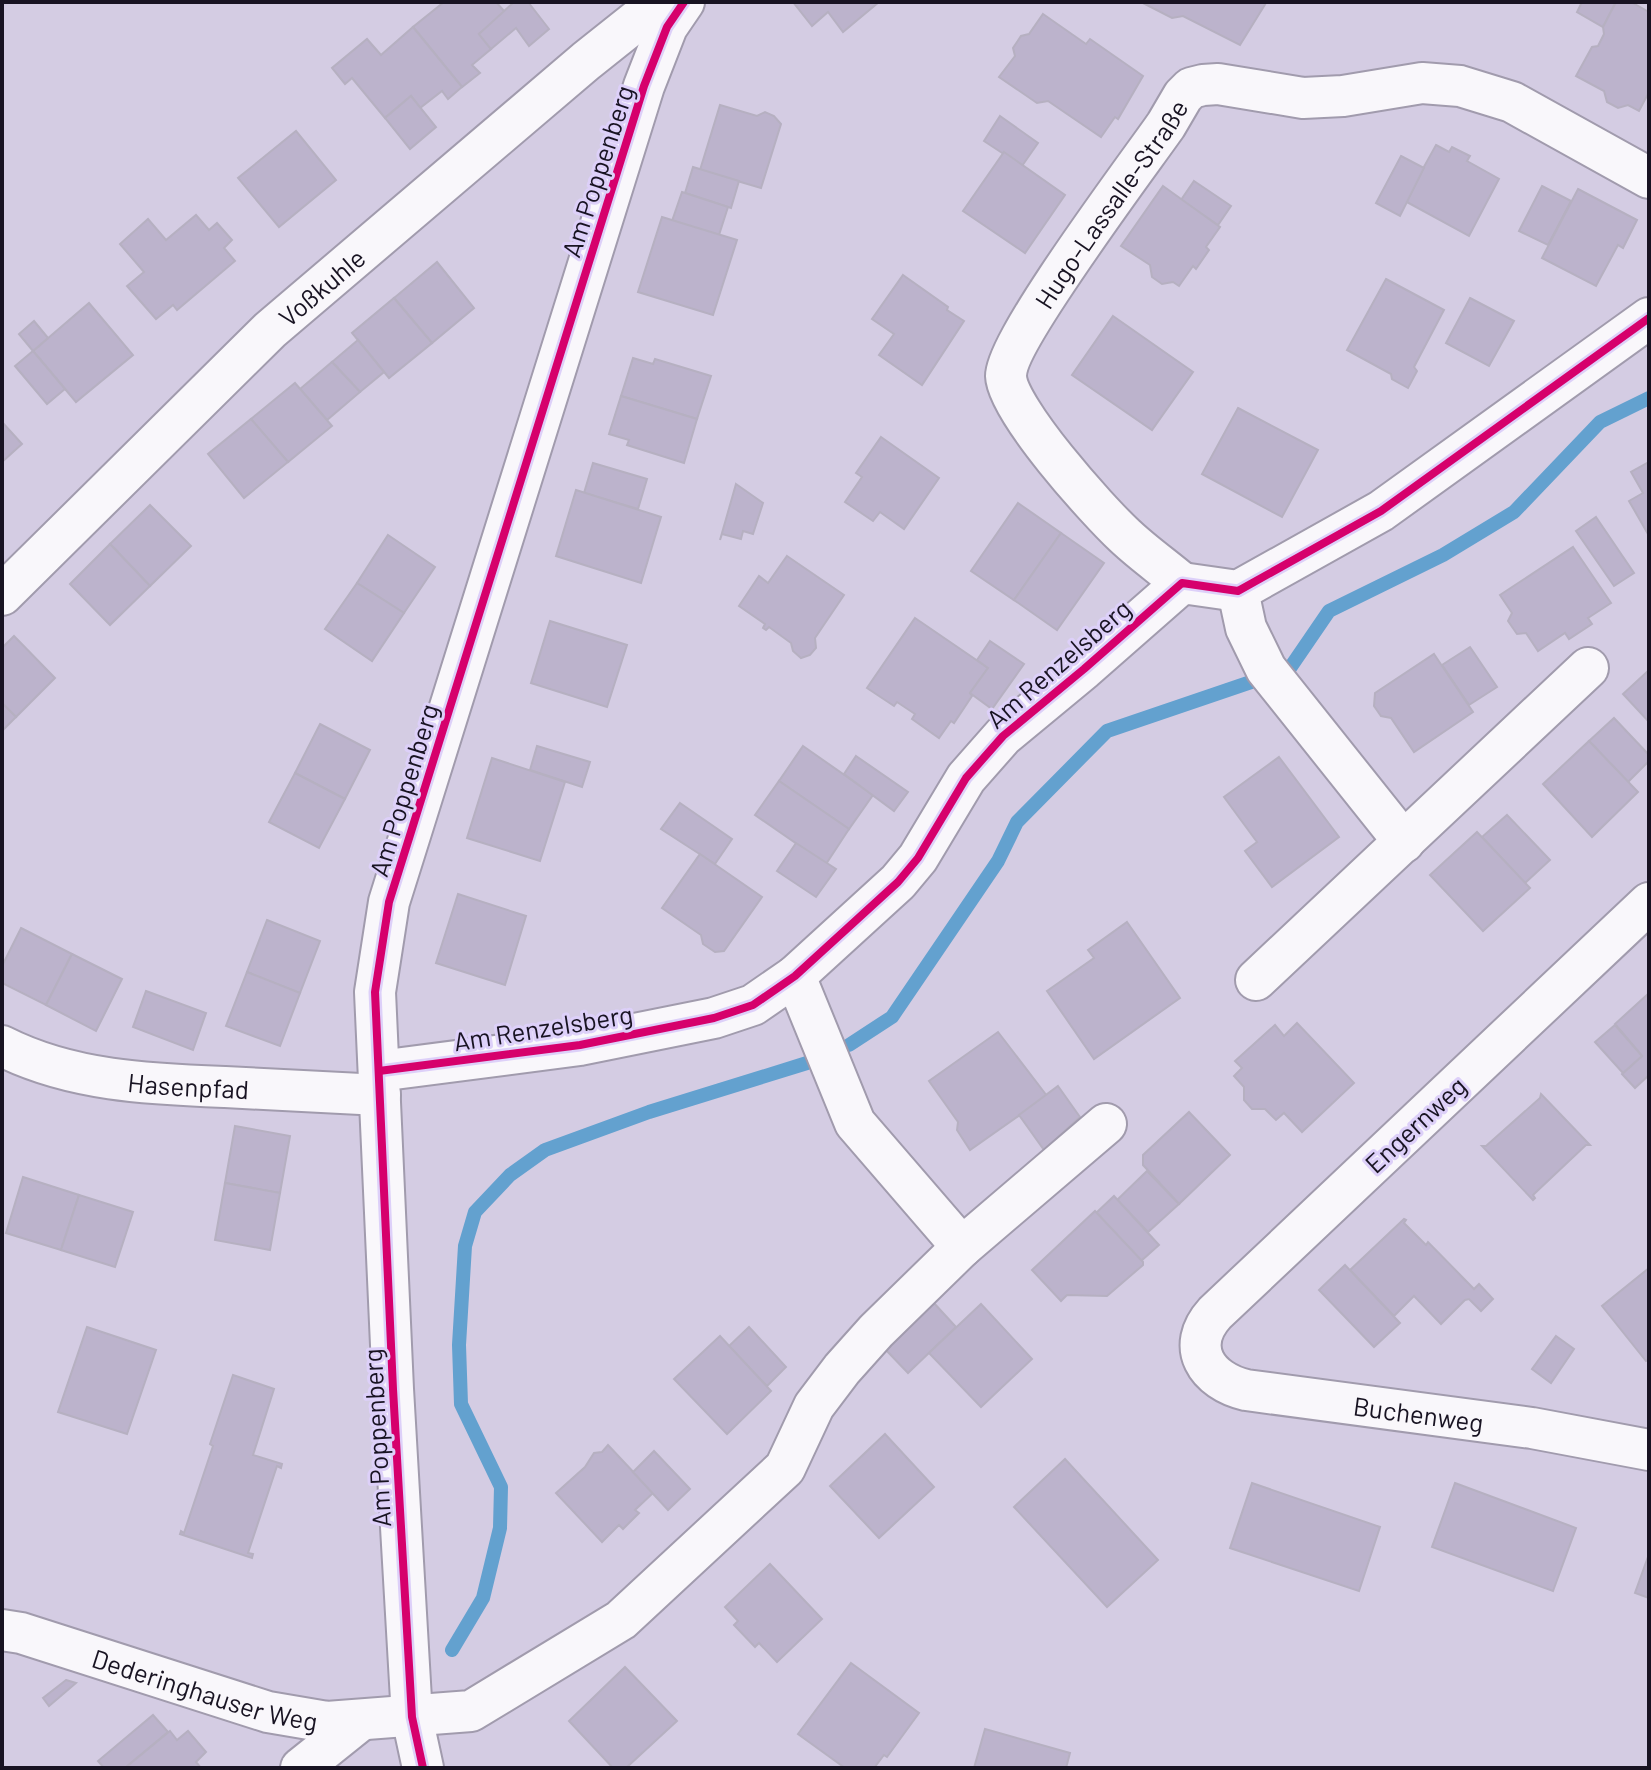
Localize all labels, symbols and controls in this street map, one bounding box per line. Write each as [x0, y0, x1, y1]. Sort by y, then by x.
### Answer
street label: Am Poppenberg [555, 81, 639, 261]
street label: Hugo-Lassalle-Straße [1027, 94, 1193, 314]
street label: Voßkuhle [272, 241, 371, 332]
street label: Am Renzelsberg [980, 592, 1136, 734]
street label: Am Poppenberg [362, 700, 444, 880]
street label: Am Renzelsberg [451, 998, 635, 1056]
street label: Hasenpfad [126, 1065, 250, 1104]
street label: Engernweg [1358, 1069, 1472, 1179]
street label: Am Poppenberg [356, 1348, 396, 1528]
street label: Buchenweg [1352, 1389, 1486, 1437]
street label: Dederinghauser Weg [89, 1641, 320, 1736]

